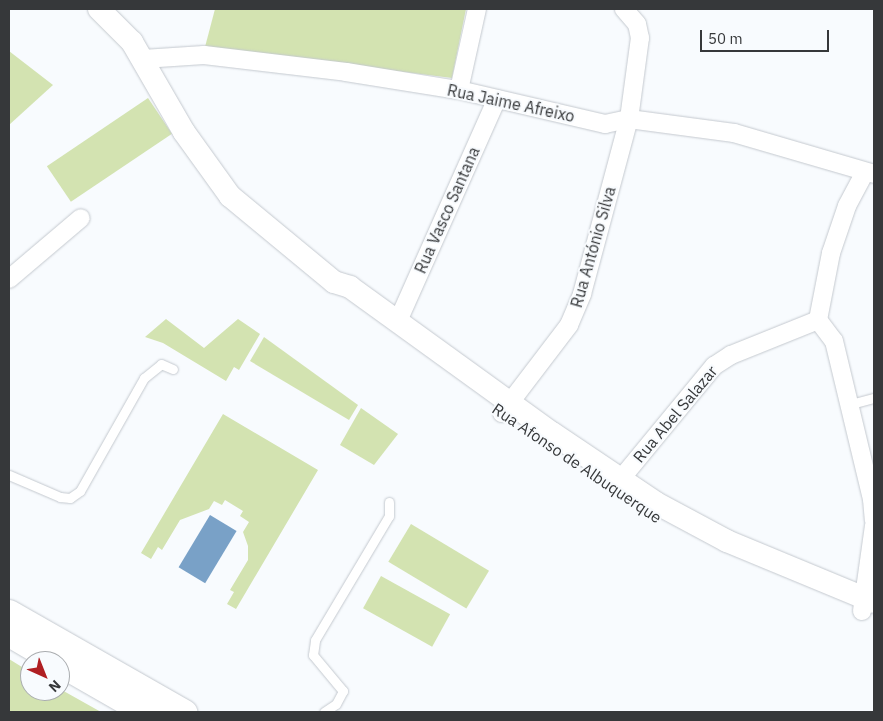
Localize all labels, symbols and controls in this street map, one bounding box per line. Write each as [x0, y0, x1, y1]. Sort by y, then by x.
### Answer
scale bar [703, 20, 832, 52]
text: 50 m [708, 29, 743, 48]
street label: Rua Jaime Afreixo [446, 80, 576, 126]
street label: Rua Vasco Santana [410, 144, 484, 276]
street label: Rua António Silva [567, 184, 619, 310]
street label: Rua Abel Salazar [629, 362, 721, 466]
street label: Rua Afonso de Albuquerque [489, 399, 665, 527]
north arrow [20, 651, 70, 701]
text: N [45, 676, 65, 696]

